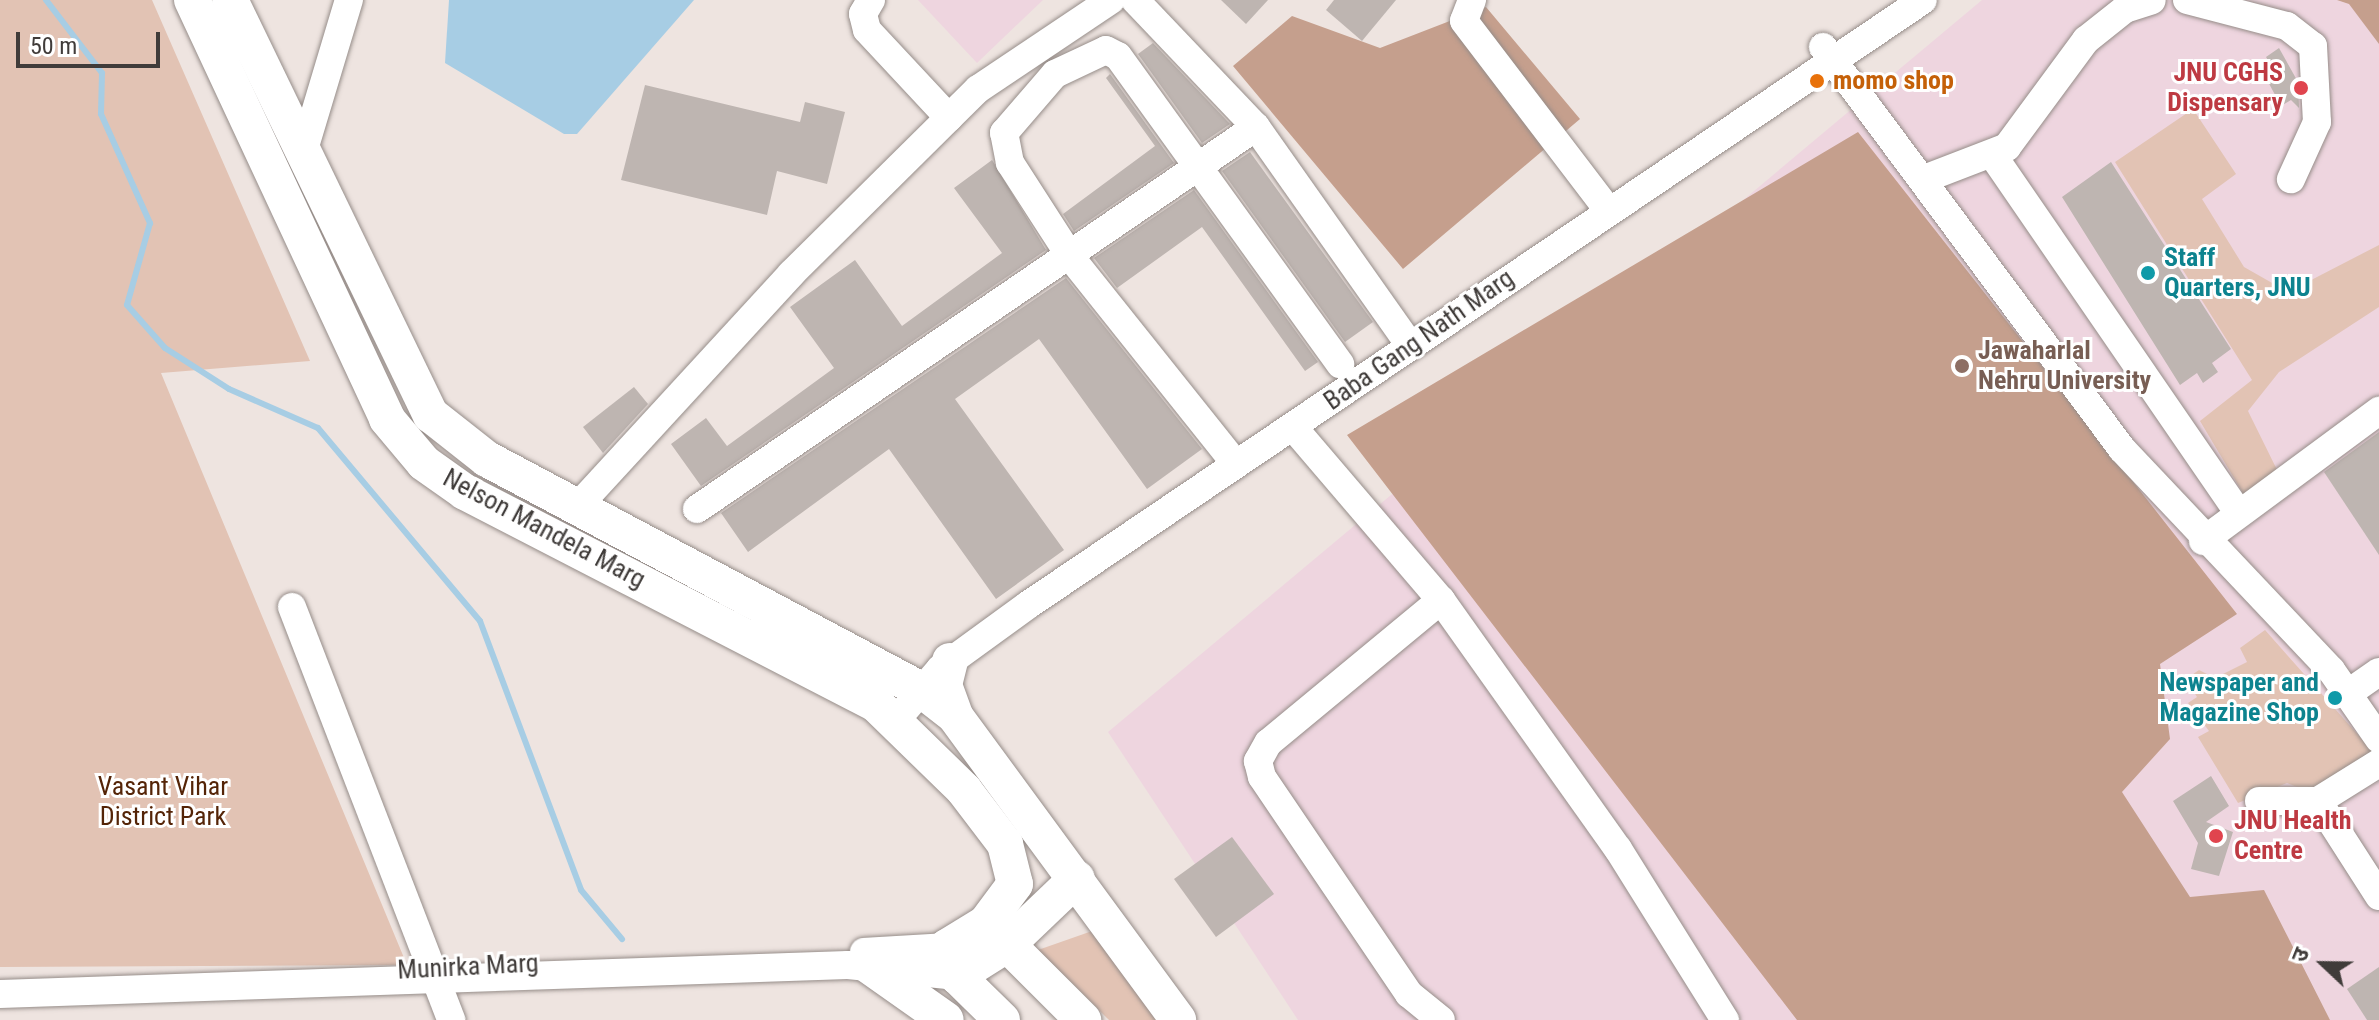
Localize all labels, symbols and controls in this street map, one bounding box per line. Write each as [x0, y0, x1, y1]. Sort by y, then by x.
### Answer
scale bar [20, 16, 164, 66]
text: 50 m [30, 32, 77, 60]
place label: JNU CGHS Dispensary [2167, 57, 2283, 118]
place label: momo shop [1833, 65, 1954, 97]
marker: momo shop [1808, 72, 1826, 90]
marker: JNU CGHS Dispensary [2290, 77, 2312, 99]
place label: Staff Quarters, JNU [2164, 242, 2311, 304]
street label: Baba Gang Nath Marg [1318, 263, 1520, 417]
marker: Staff Quarters, JNU [2139, 264, 2157, 282]
place label: Jawaharlal Nehru University [1978, 335, 2151, 396]
marker: Jawaharlal Nehru University [1953, 357, 1971, 375]
street label: Nelson Mandela Marg [438, 463, 650, 595]
place label: Newspaper and Magazine Shop [2159, 667, 2319, 728]
marker: Newspaper and Magazine Shop [2326, 689, 2344, 707]
park label: Vasant Vihar District Park [98, 771, 228, 832]
place label: JNU Health Centre [2234, 805, 2351, 866]
marker: JNU Health Centre [2205, 825, 2227, 847]
north arrow [2283, 924, 2363, 1004]
text: उ [2286, 944, 2314, 965]
street label: Munirka Marg [397, 948, 539, 986]

